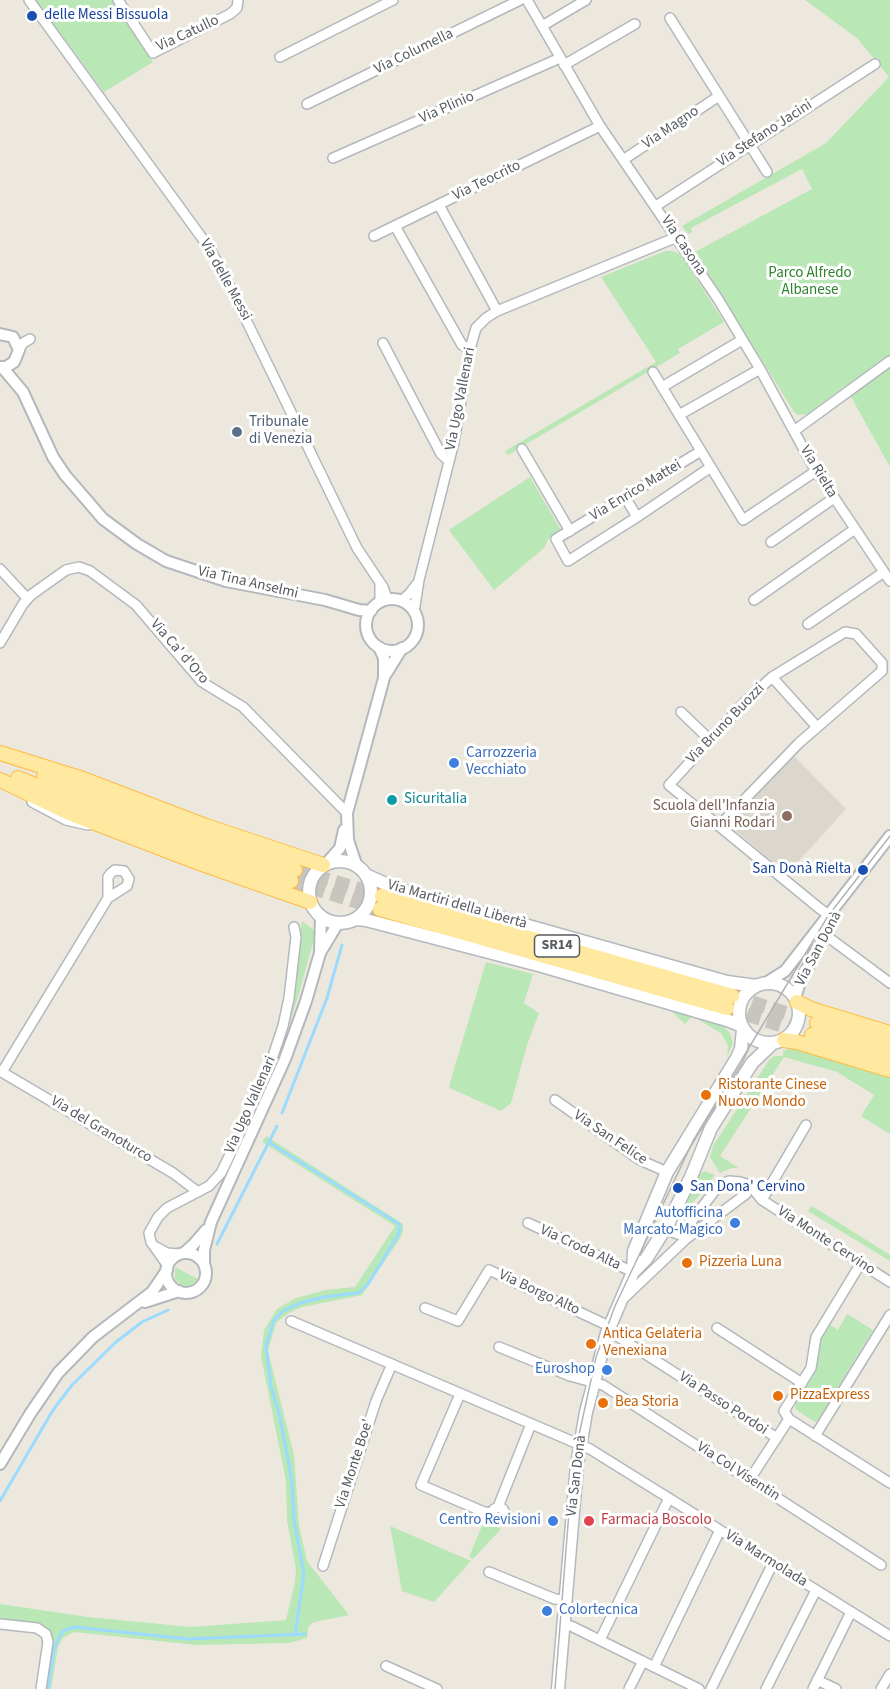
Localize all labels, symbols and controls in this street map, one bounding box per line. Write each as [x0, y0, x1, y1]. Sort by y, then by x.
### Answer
place label: delle Messi Bissuola [44, 7, 168, 25]
marker: delle Messi Bissuola [25, 9, 39, 23]
street label: Via Catullo [154, 12, 222, 56]
street label: Via Columella [372, 25, 456, 79]
street label: Via Plinio [417, 88, 477, 128]
street label: Via Stefano Jacini [714, 96, 816, 172]
street label: Via Magno [639, 103, 703, 153]
street label: Via Teocrito [450, 157, 524, 205]
street label: Via Casona [656, 213, 710, 279]
street label: Via delle Messi [195, 236, 255, 324]
park label: Parco Alfredo Albanese [768, 265, 852, 300]
street label: Via Ugo Vallenari [442, 346, 480, 452]
place label: Tribunale di Venezia [249, 414, 312, 449]
marker: Tribunale di Venezia [230, 425, 244, 439]
street label: Via Rielta [795, 443, 841, 501]
street label: Via Enrico Mattei [587, 457, 685, 525]
street label: Via Tina Anselmi [196, 563, 300, 603]
street label: Via Ca' d'Oro [146, 616, 212, 688]
street label: Via Bruno Buozzi [683, 680, 769, 768]
place label: Carrozzeria Vecchiato [466, 745, 537, 780]
marker: Carrozzeria Vecchiato [447, 756, 461, 770]
place label: Sicuritalia [404, 791, 467, 809]
marker: Sicuritalia [385, 793, 399, 807]
place label: Scuola dell’Infanzia Gianni Rodari [653, 798, 775, 833]
marker: Scuola dell’Infanzia Gianni Rodari [780, 809, 794, 823]
place label: San Donà Rielta [752, 861, 851, 879]
marker: San Donà Rielta [856, 863, 870, 877]
street label: Via Martiri della Libertà [385, 876, 529, 934]
street label: Via San Donà [792, 909, 846, 989]
road number: SR14 [534, 935, 580, 957]
street label: Via Ugo Vallenari [221, 1054, 281, 1156]
place label: Ristorante Cinese Nuovo Mondo [718, 1077, 827, 1112]
marker: Ristorante Cinese Nuovo Mondo [699, 1088, 713, 1102]
street label: Via del Granoturco [47, 1093, 155, 1167]
street label: Via San Felice [570, 1107, 650, 1169]
place label: San Dona' Cervino [690, 1179, 805, 1197]
marker: San Dona' Cervino [671, 1181, 685, 1195]
street label: Via Monte Cervino [774, 1203, 878, 1279]
place label: Autofficina Marcato-Magico [623, 1205, 723, 1240]
marker: Autofficina Marcato-Magico [728, 1216, 742, 1230]
street label: Via Croda Alta [537, 1221, 623, 1275]
place label: Pizzeria Luna [699, 1254, 782, 1272]
marker: Pizzeria Luna [680, 1256, 694, 1270]
street label: Via Borgo Alto [496, 1266, 582, 1320]
place label: Antica Gelateria Venexiana [603, 1326, 702, 1361]
marker: Antica Gelateria Venexiana [584, 1337, 598, 1351]
place label: Euroshop [535, 1361, 595, 1379]
marker: Euroshop [600, 1363, 614, 1377]
street label: Via Passo Pordoi [675, 1369, 771, 1439]
place label: PizzaExpress [790, 1387, 870, 1405]
marker: PizzaExpress [771, 1389, 785, 1403]
place label: Bea Storia [615, 1394, 679, 1412]
marker: Bea Storia [596, 1396, 610, 1410]
street label: Via Monte Boe' [332, 1417, 378, 1511]
street label: Via San Donà [563, 1434, 591, 1518]
street label: Via Col Visentin [693, 1438, 783, 1506]
place label: Centro Revisioni [439, 1512, 541, 1530]
place label: Farmacia Boscolo [601, 1512, 712, 1530]
marker: Centro Revisioni [546, 1514, 560, 1528]
marker: Farmacia Boscolo [582, 1514, 596, 1528]
street label: Via Marmolada [722, 1527, 810, 1591]
place label: Colortecnica [559, 1602, 638, 1620]
marker: Colortecnica [540, 1604, 554, 1618]

